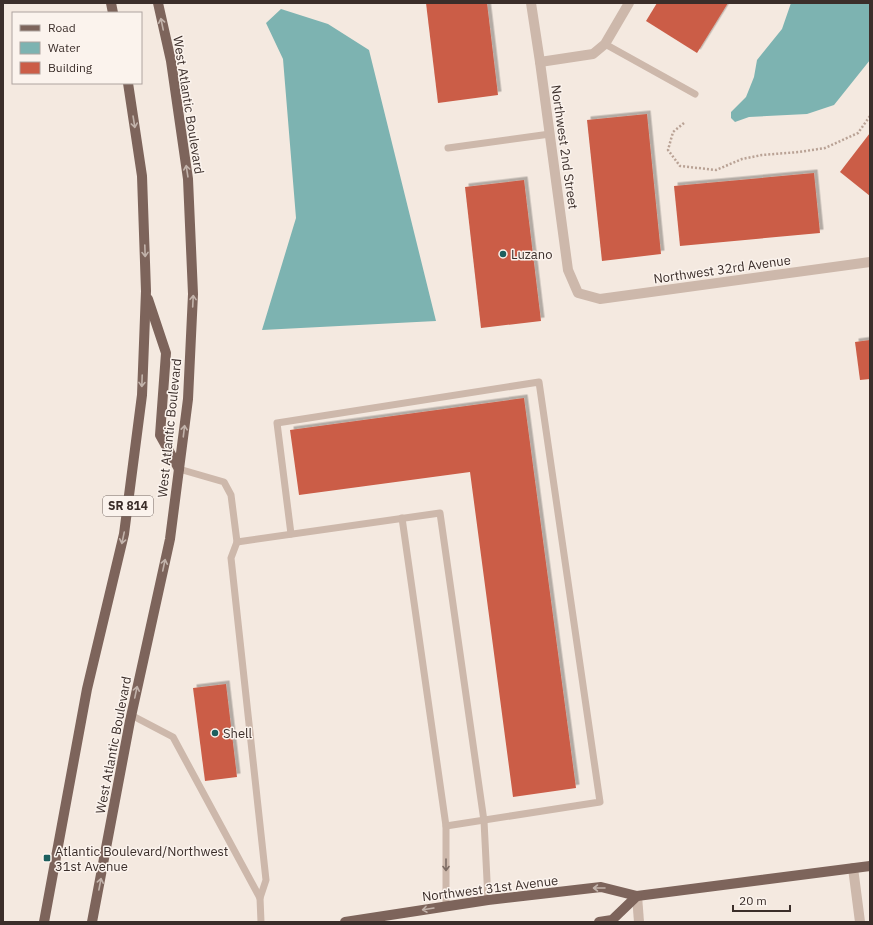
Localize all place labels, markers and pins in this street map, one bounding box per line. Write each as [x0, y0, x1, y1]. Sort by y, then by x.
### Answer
place label: Luzano [511, 246, 552, 263]
marker: Luzano [498, 249, 508, 259]
place label: Shell [223, 725, 253, 742]
marker: Shell [210, 728, 220, 738]
place label: Atlantic Boulevard/Northwest 31st Avenue [55, 843, 228, 875]
marker: Atlantic Boulevard/Northwest 31st Avenue [42, 853, 52, 863]

